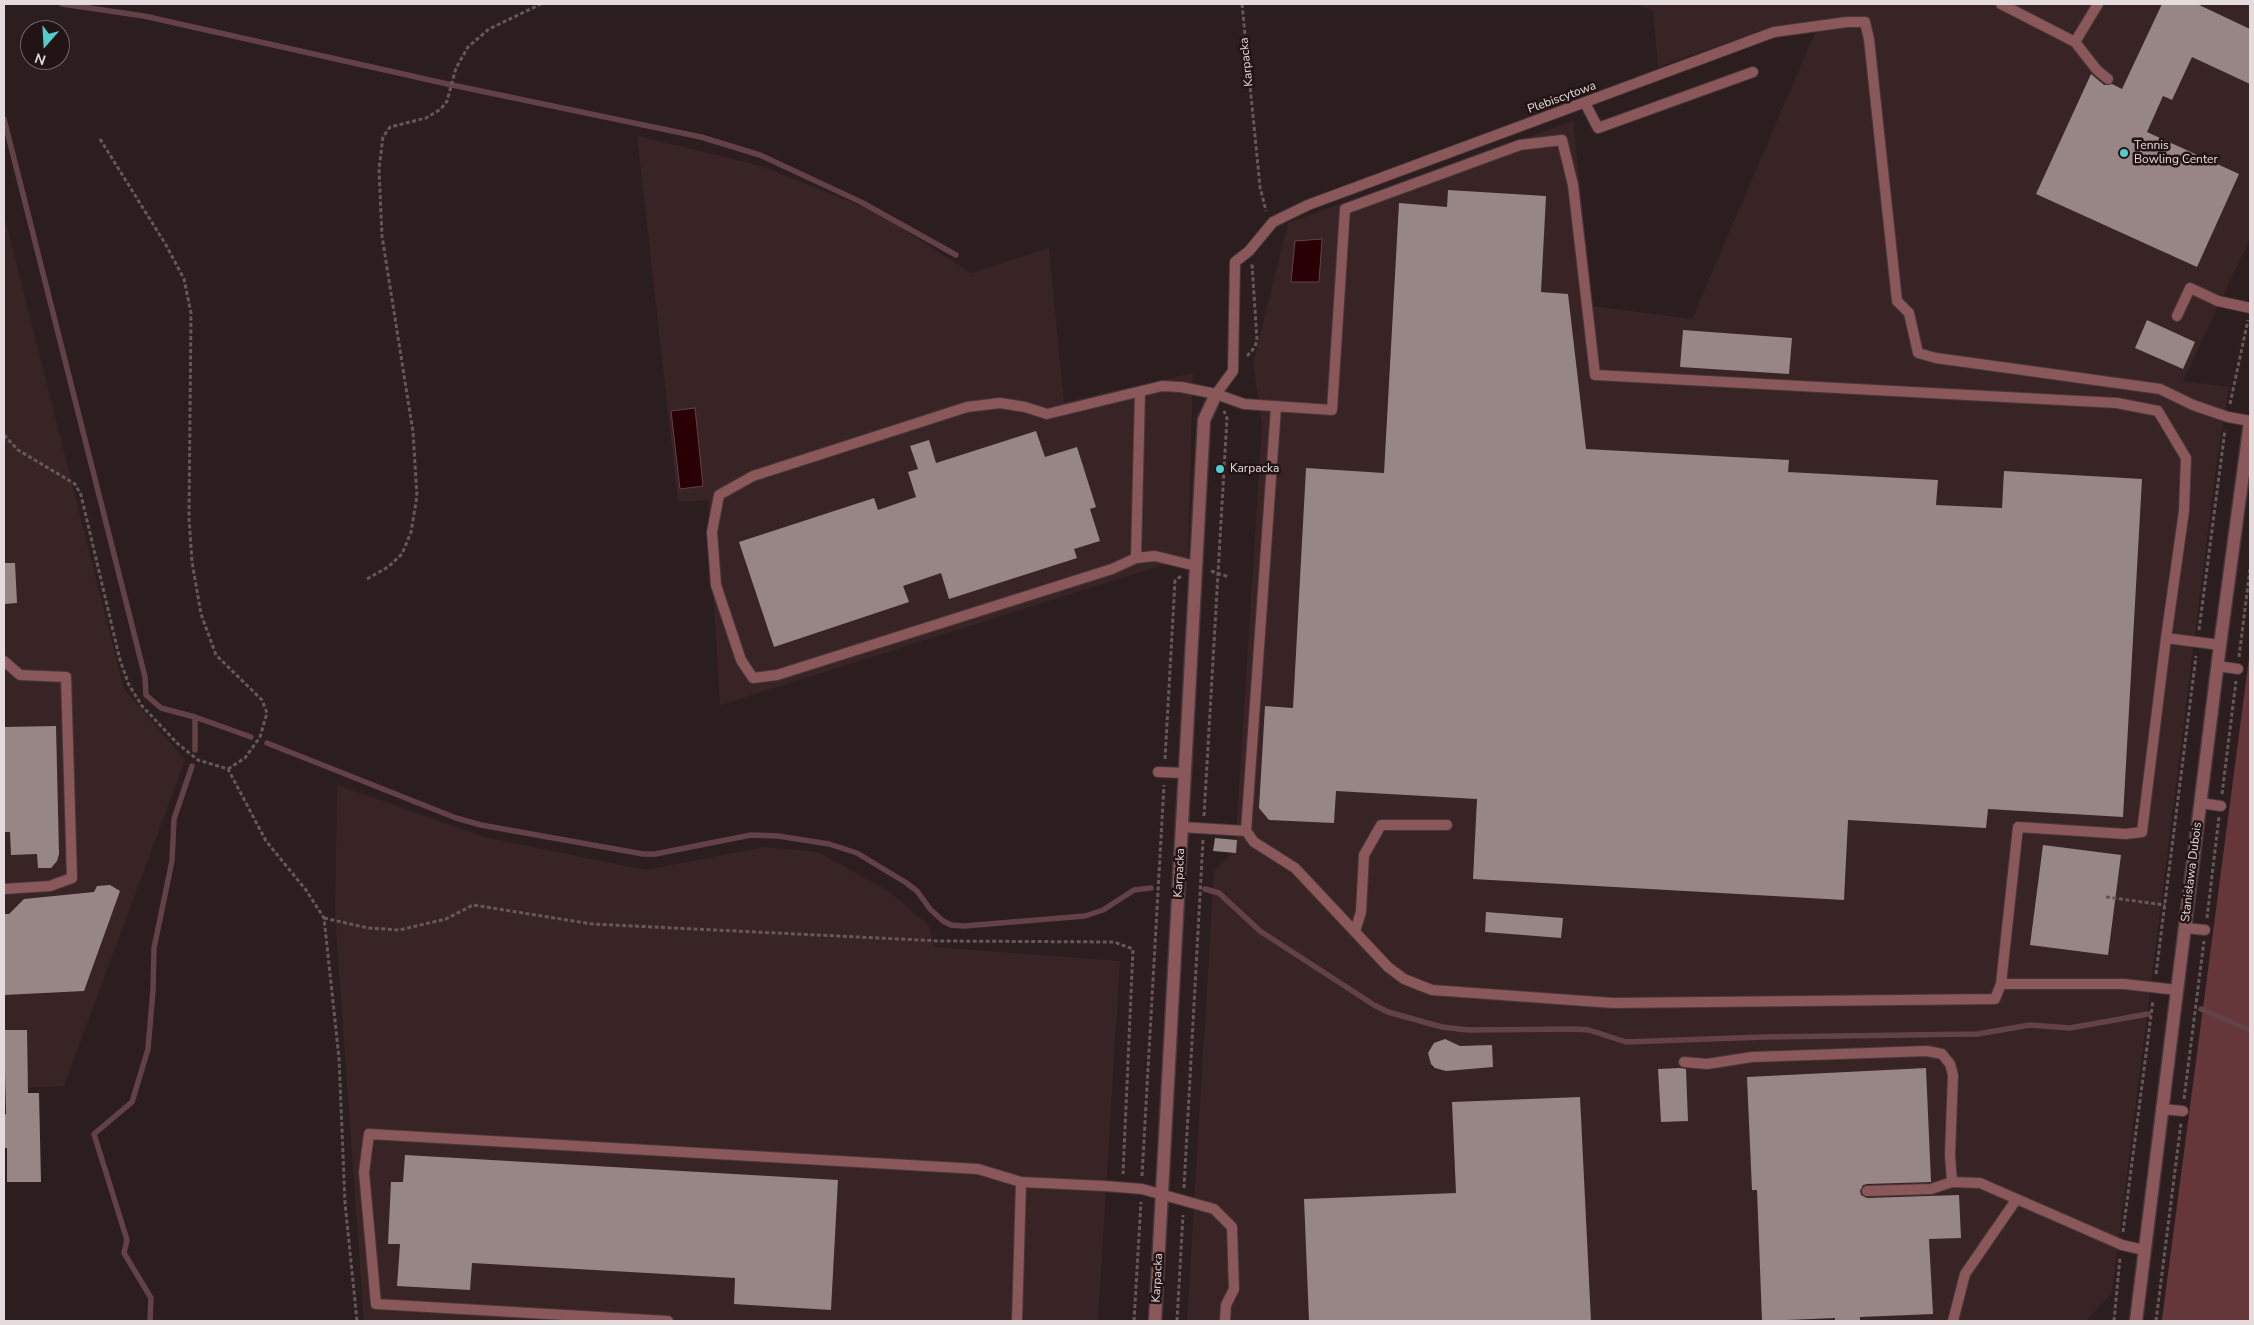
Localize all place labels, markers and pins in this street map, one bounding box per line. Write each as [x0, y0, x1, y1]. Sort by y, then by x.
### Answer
place label: Tennis Bowling Center [2134, 139, 2218, 167]
marker: Tennis Bowling Center [2118, 147, 2130, 159]
place label: Karpacka [1230, 462, 1279, 476]
marker: Karpacka [1214, 463, 1226, 475]

